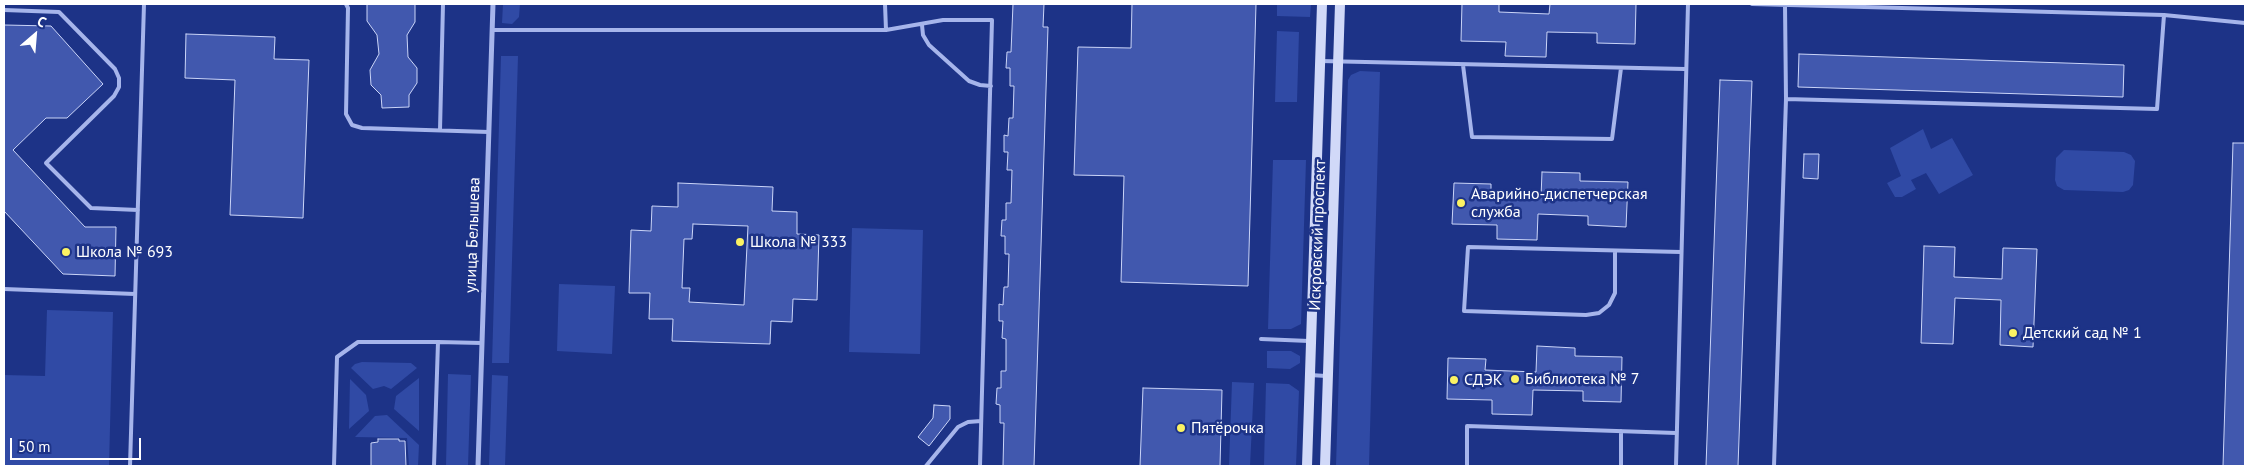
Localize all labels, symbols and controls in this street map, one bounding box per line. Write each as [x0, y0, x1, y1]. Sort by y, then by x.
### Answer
north arrow [10, 10, 60, 60]
text: С [34, 12, 49, 31]
street label: Искровский проспект [1306, 159, 1330, 311]
street label: улица Белышева [461, 177, 485, 293]
place label: Аварийно-диспетчерская служба [1471, 184, 1648, 222]
marker: Аварийно-диспетчерская служба [1455, 197, 1467, 209]
place label: Школа № 333 [750, 232, 847, 252]
marker: Школа № 333 [734, 236, 746, 248]
place label: Школа № 693 [76, 242, 173, 262]
marker: Школа № 693 [60, 246, 72, 258]
place label: Детский сад № 1 [2023, 323, 2142, 343]
marker: Детский сад № 1 [2007, 327, 2019, 339]
place label: Библиотека № 7 [1525, 369, 1640, 389]
place label: СДЭК [1464, 370, 1502, 390]
marker: Библиотека № 7 [1509, 373, 1521, 385]
marker: СДЭК [1448, 374, 1460, 386]
place label: Пятёрочка [1191, 418, 1264, 438]
marker: Пятёрочка [1175, 422, 1187, 434]
scale bar [12, 428, 144, 460]
text: 50 m [18, 437, 51, 456]

